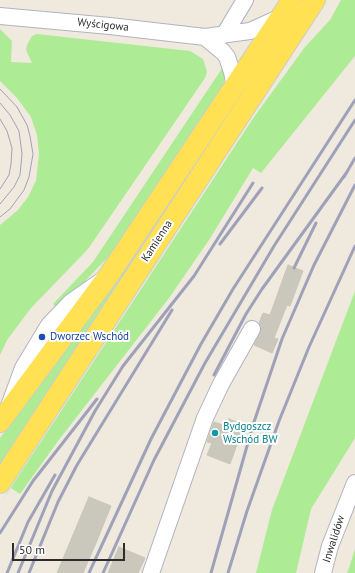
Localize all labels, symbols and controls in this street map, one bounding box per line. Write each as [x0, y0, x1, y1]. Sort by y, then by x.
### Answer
street label: Wyścigowa [77, 16, 129, 34]
street label: Kamienna [139, 218, 175, 264]
place label: Dworzec Wschód [50, 330, 129, 344]
marker: Dworzec Wschód [37, 332, 47, 342]
place label: Bydgoszcz Wschód BW [223, 420, 278, 446]
marker: Bydgoszcz Wschód BW [210, 428, 220, 438]
street label: Inwalidów [320, 514, 348, 564]
scale bar [14, 535, 127, 561]
text: 50 m [19, 542, 45, 557]

